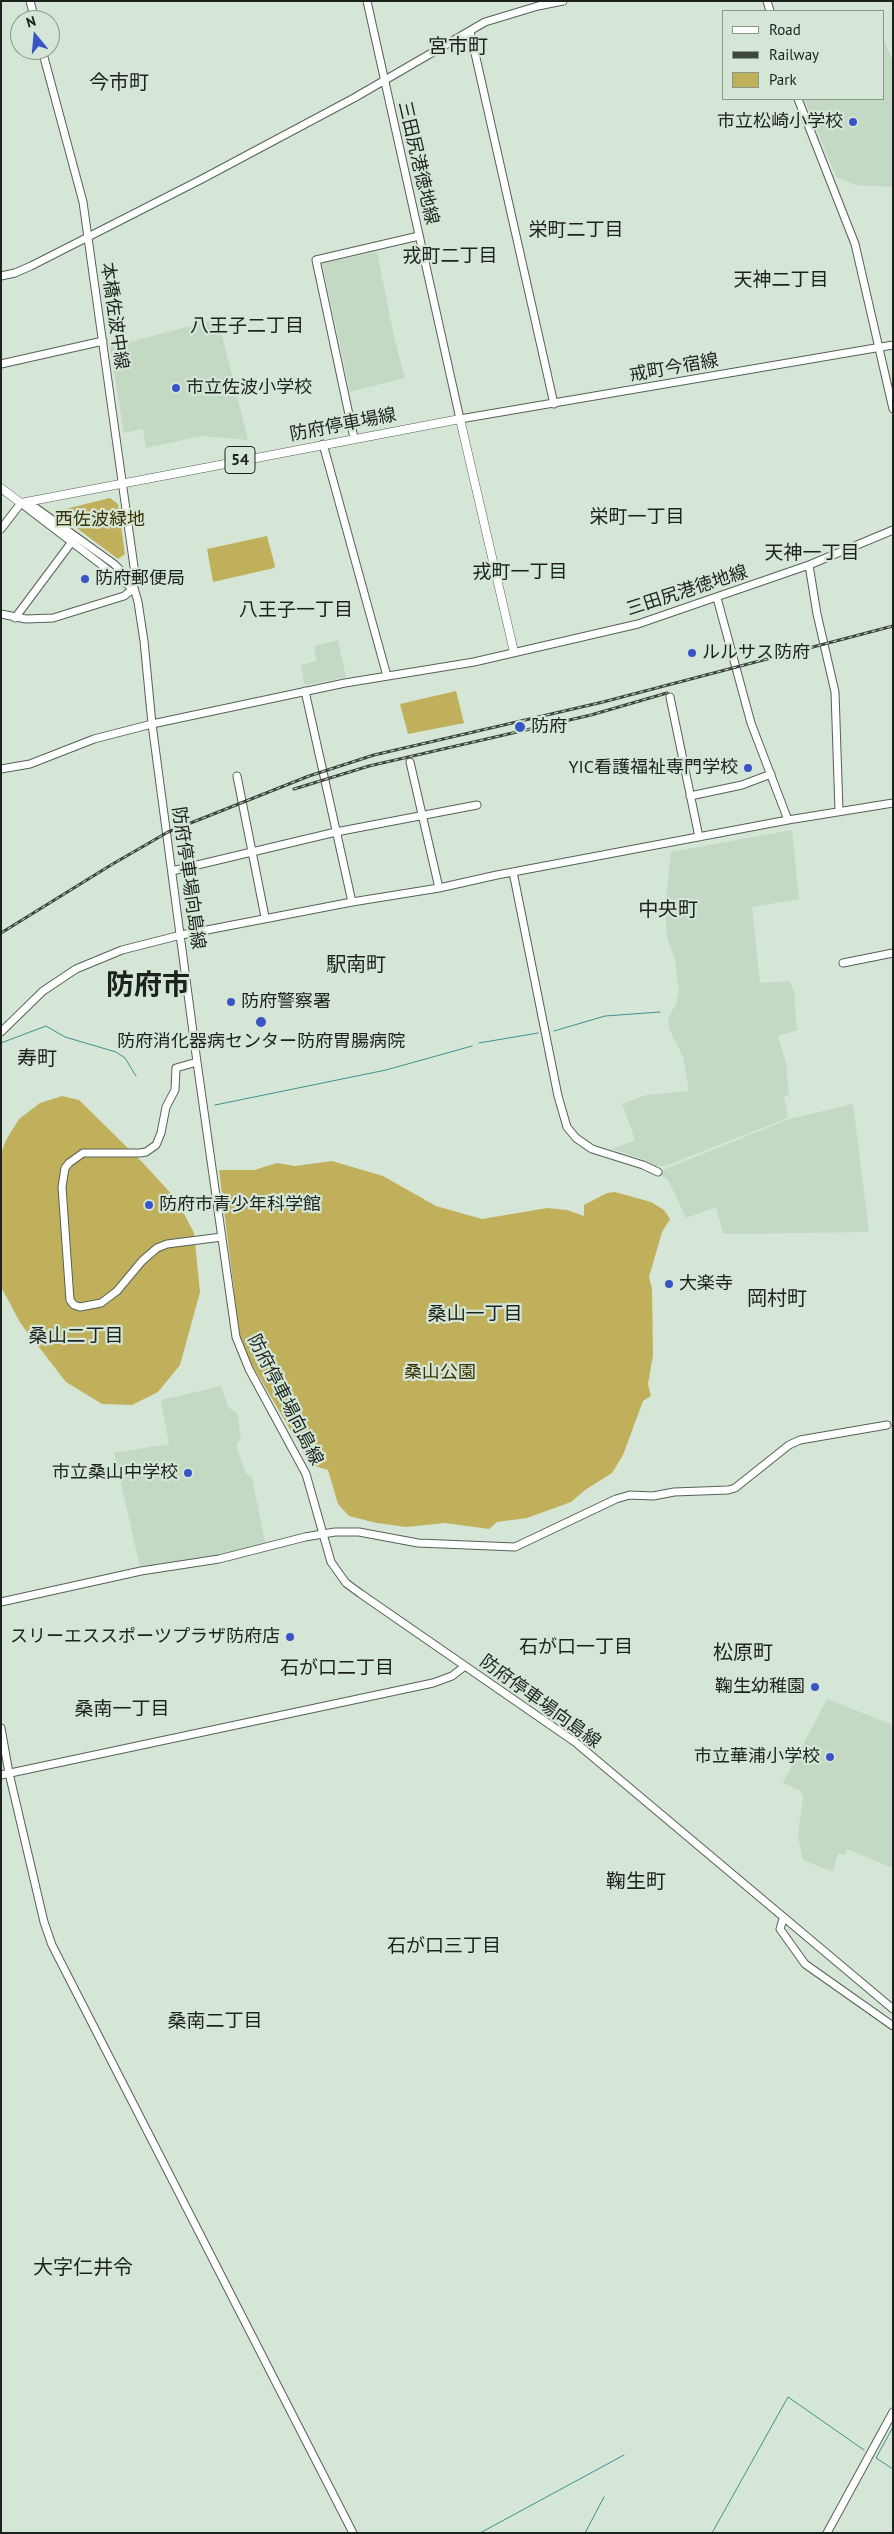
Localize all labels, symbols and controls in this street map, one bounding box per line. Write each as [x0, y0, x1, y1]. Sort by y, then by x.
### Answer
north arrow [10, 10, 60, 60]
legend [722, 10, 884, 100]
text: N [24, 12, 38, 32]
text: Road [769, 20, 801, 39]
district label: 宮市町 [428, 35, 488, 59]
text: Railway [769, 45, 819, 64]
text: Park [769, 70, 797, 89]
district label: 今市町 [89, 71, 149, 95]
street label: 三田尻港徳地線 [393, 99, 443, 227]
place label: 市立松崎小学校 [717, 111, 843, 133]
marker: 市立松崎小学校 [847, 116, 859, 128]
district label: 栄町二丁目 [529, 220, 623, 242]
district label: 戎町二丁目 [403, 246, 497, 268]
street label: 本橋佐波中線 [96, 261, 132, 371]
district label: 天神二丁目 [734, 270, 828, 292]
district label: 八王子二丁目 [190, 316, 304, 338]
street label: 戒町今宿線 [628, 350, 720, 386]
place label: 市立佐波小学校 [186, 377, 312, 399]
marker: 市立佐波小学校 [170, 382, 182, 394]
street label: 防府停車場線 [288, 404, 398, 446]
road number: 54 [225, 446, 255, 474]
district label: 栄町一丁目 [590, 507, 684, 529]
park label: 西佐波緑地 [55, 509, 145, 531]
district label: 天神一丁目 [765, 543, 859, 565]
street label: 三田尻港徳地線 [624, 561, 750, 621]
district label: 戎町一丁目 [473, 562, 567, 584]
place label: 防府郵便局 [95, 568, 185, 590]
marker: 防府郵便局 [79, 573, 91, 585]
district label: 八王子一丁目 [239, 600, 353, 622]
place label: ルルサス防府 [702, 642, 810, 664]
marker: ルルサス防府 [686, 647, 698, 659]
place label: 防府 [531, 716, 567, 738]
marker: 防府 [513, 720, 527, 734]
place label: YIC看護福祉専門学校 [568, 757, 738, 779]
marker: YIC看護福祉専門学校 [742, 762, 754, 774]
street label: 防府停車場向島線 [167, 805, 209, 951]
district label: 中央町 [638, 898, 698, 922]
district label: 駅南町 [326, 953, 386, 977]
district label: 防府市 [106, 969, 190, 1003]
place label: 防府警察署 [241, 991, 331, 1013]
marker: 防府警察署 [225, 996, 237, 1008]
marker: 防府消化器病センター防府胃腸病院 [254, 1015, 268, 1029]
place label: 防府消化器病センター防府胃腸病院 [117, 1031, 405, 1053]
district label: 寿町 [17, 1047, 57, 1071]
place label: 防府市青少年科学館 [159, 1194, 321, 1216]
marker: 防府市青少年科学館 [143, 1199, 155, 1211]
place label: 大楽寺 [679, 1273, 733, 1295]
marker: 大楽寺 [663, 1278, 675, 1290]
district label: 岡村町 [747, 1287, 807, 1311]
district label: 桑山一丁目 [428, 1304, 522, 1326]
district label: 桑山二丁目 [29, 1326, 123, 1348]
street label: 防府停車場向島線 [243, 1331, 327, 1469]
park label: 桑山公園 [404, 1362, 476, 1384]
place label: 市立桑山中学校 [52, 1462, 178, 1484]
marker: 市立桑山中学校 [182, 1467, 194, 1479]
place label: スリーエススポーツプラザ防府店 [10, 1626, 280, 1648]
marker: スリーエススポーツプラザ防府店 [284, 1631, 296, 1643]
district label: 石が口一丁目 [519, 1637, 633, 1659]
district label: 松原町 [713, 1641, 773, 1665]
street label: 防府停車場向島線 [475, 1651, 605, 1753]
district label: 石が口二丁目 [280, 1658, 394, 1680]
place label: 鞠生幼稚園 [715, 1676, 805, 1698]
marker: 鞠生幼稚園 [809, 1681, 821, 1693]
district label: 桑南一丁目 [75, 1699, 169, 1721]
place label: 市立華浦小学校 [694, 1746, 820, 1768]
marker: 市立華浦小学校 [824, 1751, 836, 1763]
district label: 鞠生町 [606, 1870, 666, 1894]
district label: 石が口三丁目 [387, 1936, 501, 1958]
district label: 桑南二丁目 [168, 2011, 262, 2033]
district label: 大字仁井令 [33, 2256, 133, 2280]

